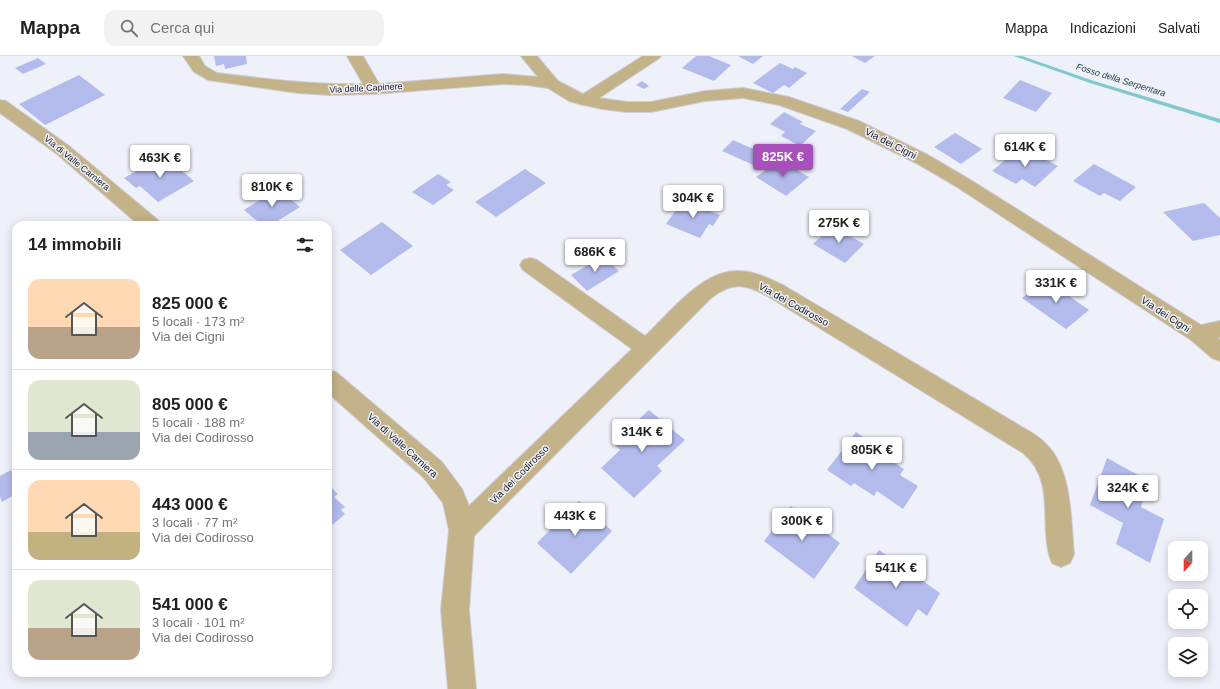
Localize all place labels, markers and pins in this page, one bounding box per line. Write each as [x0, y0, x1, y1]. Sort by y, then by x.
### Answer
pin: 614K € [992, 134, 1058, 168]
pin: 825K € [750, 144, 816, 178]
pin: 463K € [127, 145, 193, 179]
pin: 810K € [239, 174, 305, 208]
pin: 304K € [660, 185, 726, 219]
pin: 275K € [806, 210, 872, 244]
pin: 686K € [562, 239, 628, 273]
pin: 331K € [1023, 270, 1089, 304]
pin: 314K € [609, 419, 675, 453]
pin: 805K € [839, 437, 905, 471]
pin: 324K € [1095, 475, 1161, 509]
pin: 443K € [542, 503, 608, 537]
pin: 300K € [769, 508, 835, 542]
pin: 541K € [863, 555, 929, 589]

